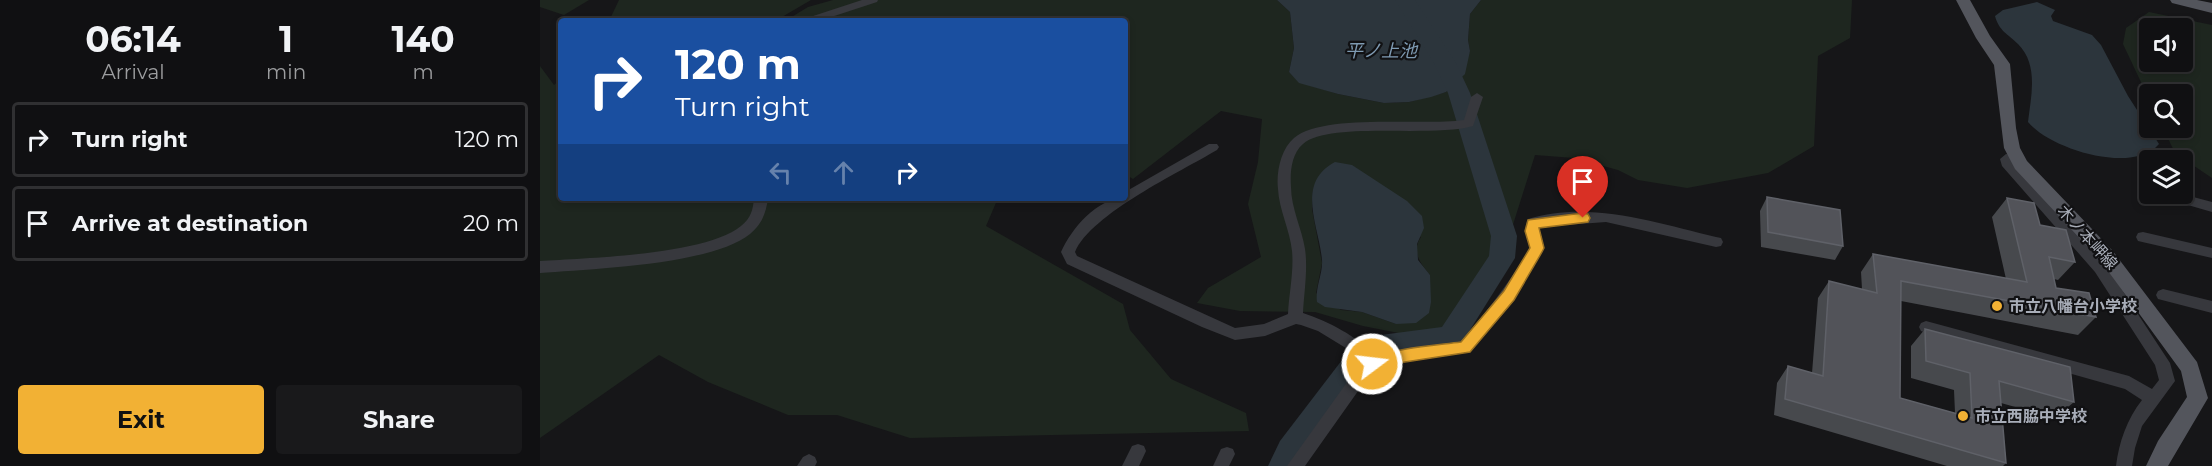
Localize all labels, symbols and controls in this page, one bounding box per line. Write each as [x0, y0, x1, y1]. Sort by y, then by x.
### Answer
text: 06:14 [85, 17, 181, 61]
text: 1 [279, 17, 293, 61]
text: 140 [391, 17, 455, 61]
map controls [2139, 18, 2193, 204]
button: sound [2139, 18, 2193, 72]
text: 120 m [675, 38, 801, 90]
water label: 平ノ上池 [1345, 40, 1419, 62]
icon: right [576, 42, 654, 120]
text: Arrival [102, 60, 165, 84]
text: min [266, 60, 306, 84]
text: m [412, 60, 434, 84]
button: search [2139, 84, 2193, 138]
text: Turn right [675, 90, 810, 123]
icon: right [21, 123, 54, 156]
text: Turn right [72, 126, 187, 153]
text: 120 m [455, 126, 519, 153]
button: layers [2139, 150, 2193, 204]
icon: left [764, 156, 797, 189]
icon: ahead [827, 156, 860, 189]
icon: right [890, 156, 923, 189]
pin [1557, 156, 1608, 218]
icon: arrive [1566, 165, 1599, 198]
street label: 木ノ本岬線 [2054, 201, 2121, 273]
icon: arrive [21, 207, 54, 240]
text: Arrive at destination [72, 210, 308, 237]
text: 20 m [463, 210, 519, 237]
place label: 市立八幡台小学校 [2009, 297, 2137, 316]
marker: 市立八幡台小学校 [1990, 299, 2004, 313]
position arrow [1340, 332, 1404, 396]
button: Exit [18, 385, 264, 454]
button: Share [276, 385, 522, 454]
place label: 市立西脇中学校 [1975, 407, 2087, 426]
marker: 市立西脇中学校 [1956, 409, 1970, 423]

